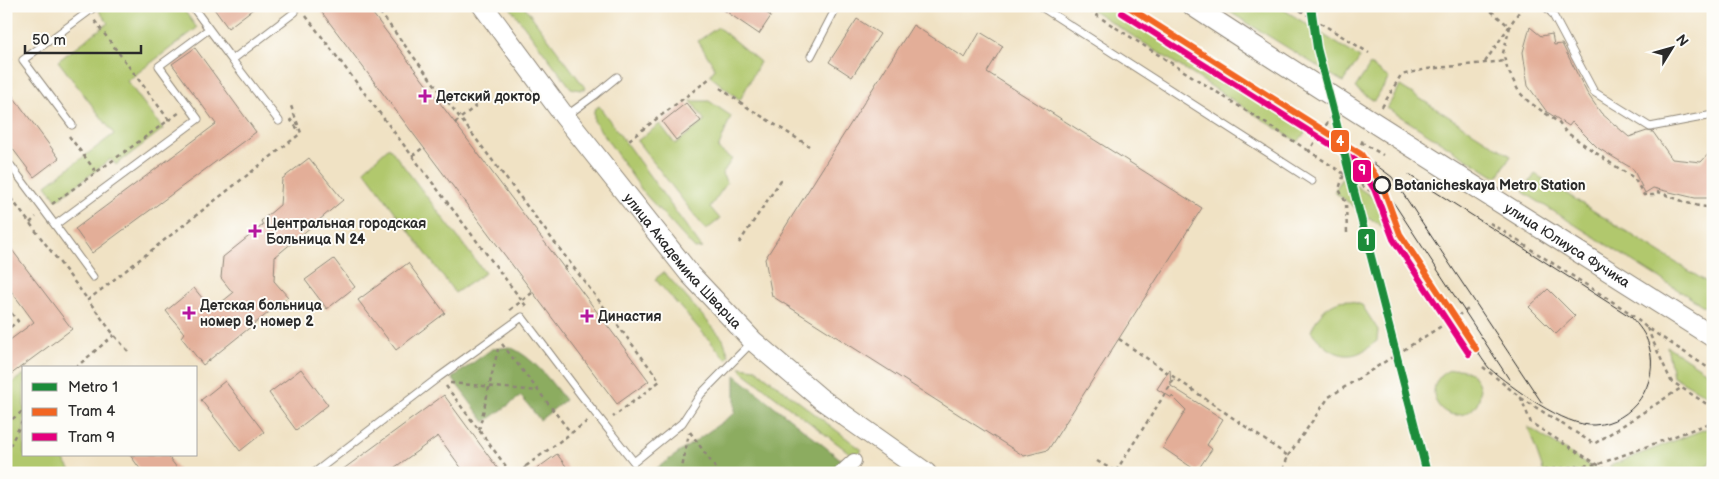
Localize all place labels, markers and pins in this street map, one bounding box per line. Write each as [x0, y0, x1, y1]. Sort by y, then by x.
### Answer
place label: Детский доктор [436, 88, 541, 105]
marker: Детский доктор [418, 89, 432, 103]
marker: Botanicheskaya Metro Station [1373, 176, 1391, 194]
place label: Botanicheskaya Metro Station [1394, 177, 1586, 194]
place label: Центральная городская Больница N 24 [266, 215, 426, 248]
marker: Центральная городская Больница N 24 [248, 224, 262, 238]
place label: Детская больница номер 8, номер 2 [200, 297, 323, 330]
marker: Детская больница номер 8, номер 2 [182, 306, 196, 320]
place label: Династия [598, 308, 662, 325]
marker: Династия [580, 309, 594, 323]

